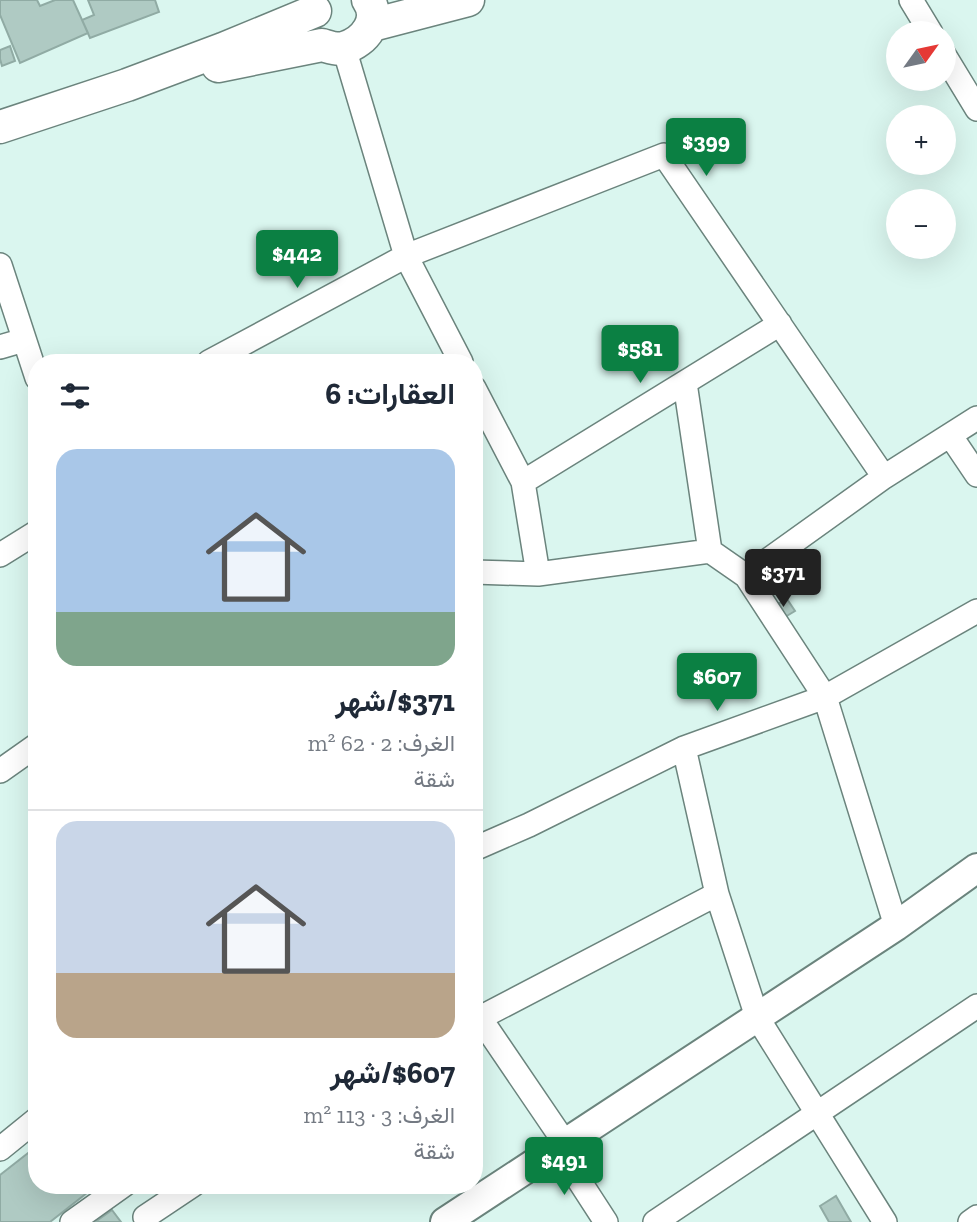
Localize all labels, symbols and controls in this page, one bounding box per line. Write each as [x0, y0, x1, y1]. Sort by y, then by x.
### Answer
north arrow [886, 21, 956, 91]
map controls [886, 21, 956, 259]
button: + [886, 105, 956, 175]
pin: $399 [665, 118, 747, 178]
text: $399 [682, 127, 730, 155]
button: − [886, 189, 956, 259]
pin: $442 [256, 230, 338, 290]
text: $442 [272, 239, 322, 267]
pin: $581 [599, 326, 681, 385]
text: $581 [618, 334, 663, 362]
text: العقارات: 6 [325, 376, 455, 412]
icon: filters [56, 377, 94, 415]
icon: home [193, 494, 319, 620]
pin: $371 [742, 550, 824, 609]
text: $371 [761, 558, 805, 586]
pin: $607 [676, 654, 758, 713]
text: $607 [693, 662, 741, 690]
text: $371/شهر [335, 683, 455, 719]
text: الغرف: 2 · 62 m² [308, 729, 455, 757]
text: شقة [413, 765, 455, 793]
icon: home [193, 866, 319, 992]
text: $607/شهر [330, 1055, 455, 1091]
text: الغرف: 3 · 113 m² [303, 1101, 455, 1129]
text: شقة [413, 1137, 455, 1165]
pin: $491 [523, 1138, 605, 1197]
text: $491 [541, 1146, 587, 1174]

